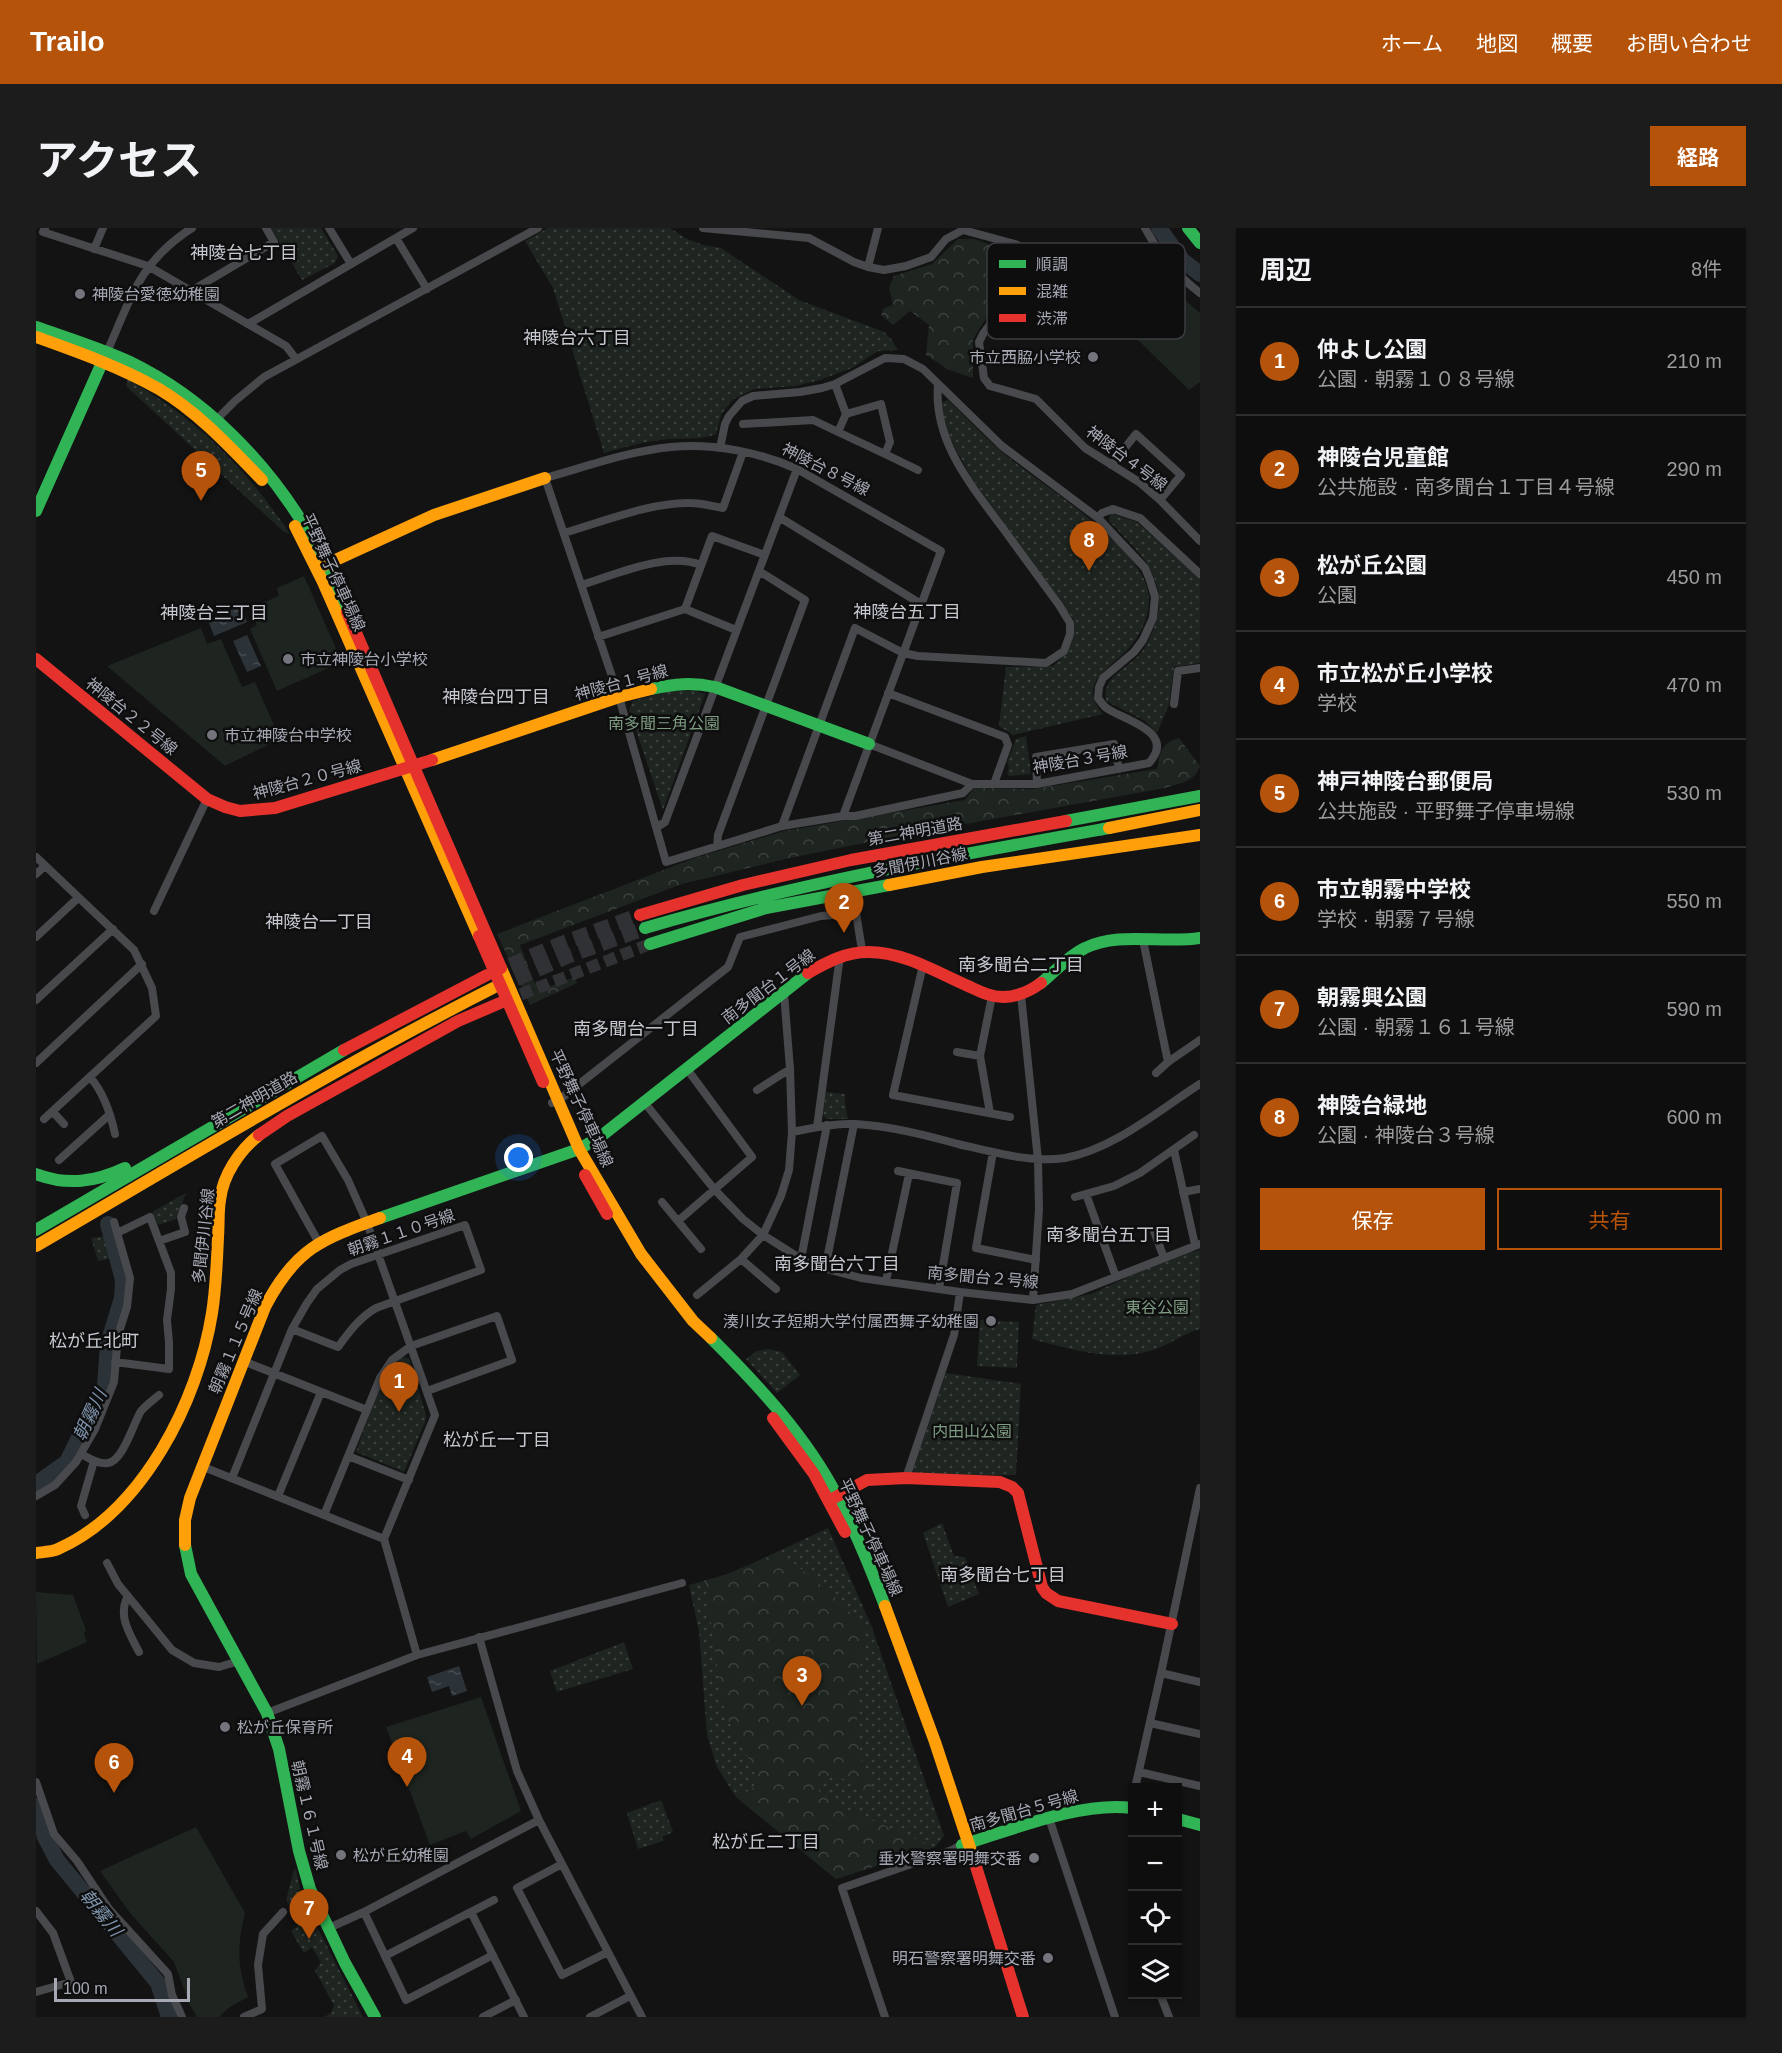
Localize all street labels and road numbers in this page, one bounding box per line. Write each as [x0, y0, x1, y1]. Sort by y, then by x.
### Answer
street label: 神陵台４号線 [1083, 423, 1170, 494]
street label: 神陵台８号線 [779, 440, 872, 499]
street label: 平野舞子停車場線 [299, 511, 368, 634]
street label: 神陵台１号線 [573, 662, 670, 703]
street label: 神陵台２２号線 [83, 675, 181, 758]
street label: 神陵台３号線 [1031, 743, 1129, 776]
street label: 神陵台２０号線 [251, 757, 363, 802]
street label: 第二神明道路 [866, 815, 964, 848]
street label: 多聞伊川谷線 [871, 845, 969, 880]
street label: 南多聞台１号線 [718, 946, 818, 1027]
street label: 平野舞子停車場線 [547, 1047, 616, 1170]
street label: 第二神明道路 [208, 1068, 300, 1131]
street label: 多聞伊川谷線 [190, 1187, 217, 1285]
street label: 朝霧１１０号線 [345, 1206, 457, 1259]
street label: 南多聞台２号線 [926, 1264, 1039, 1291]
street label: 朝霧１１５号線 [206, 1286, 265, 1396]
street label: 平野舞子停車場線 [836, 1476, 905, 1599]
street label: 朝霧１６１号線 [289, 1759, 330, 1872]
street label: 南多聞台５号線 [968, 1787, 1080, 1834]

